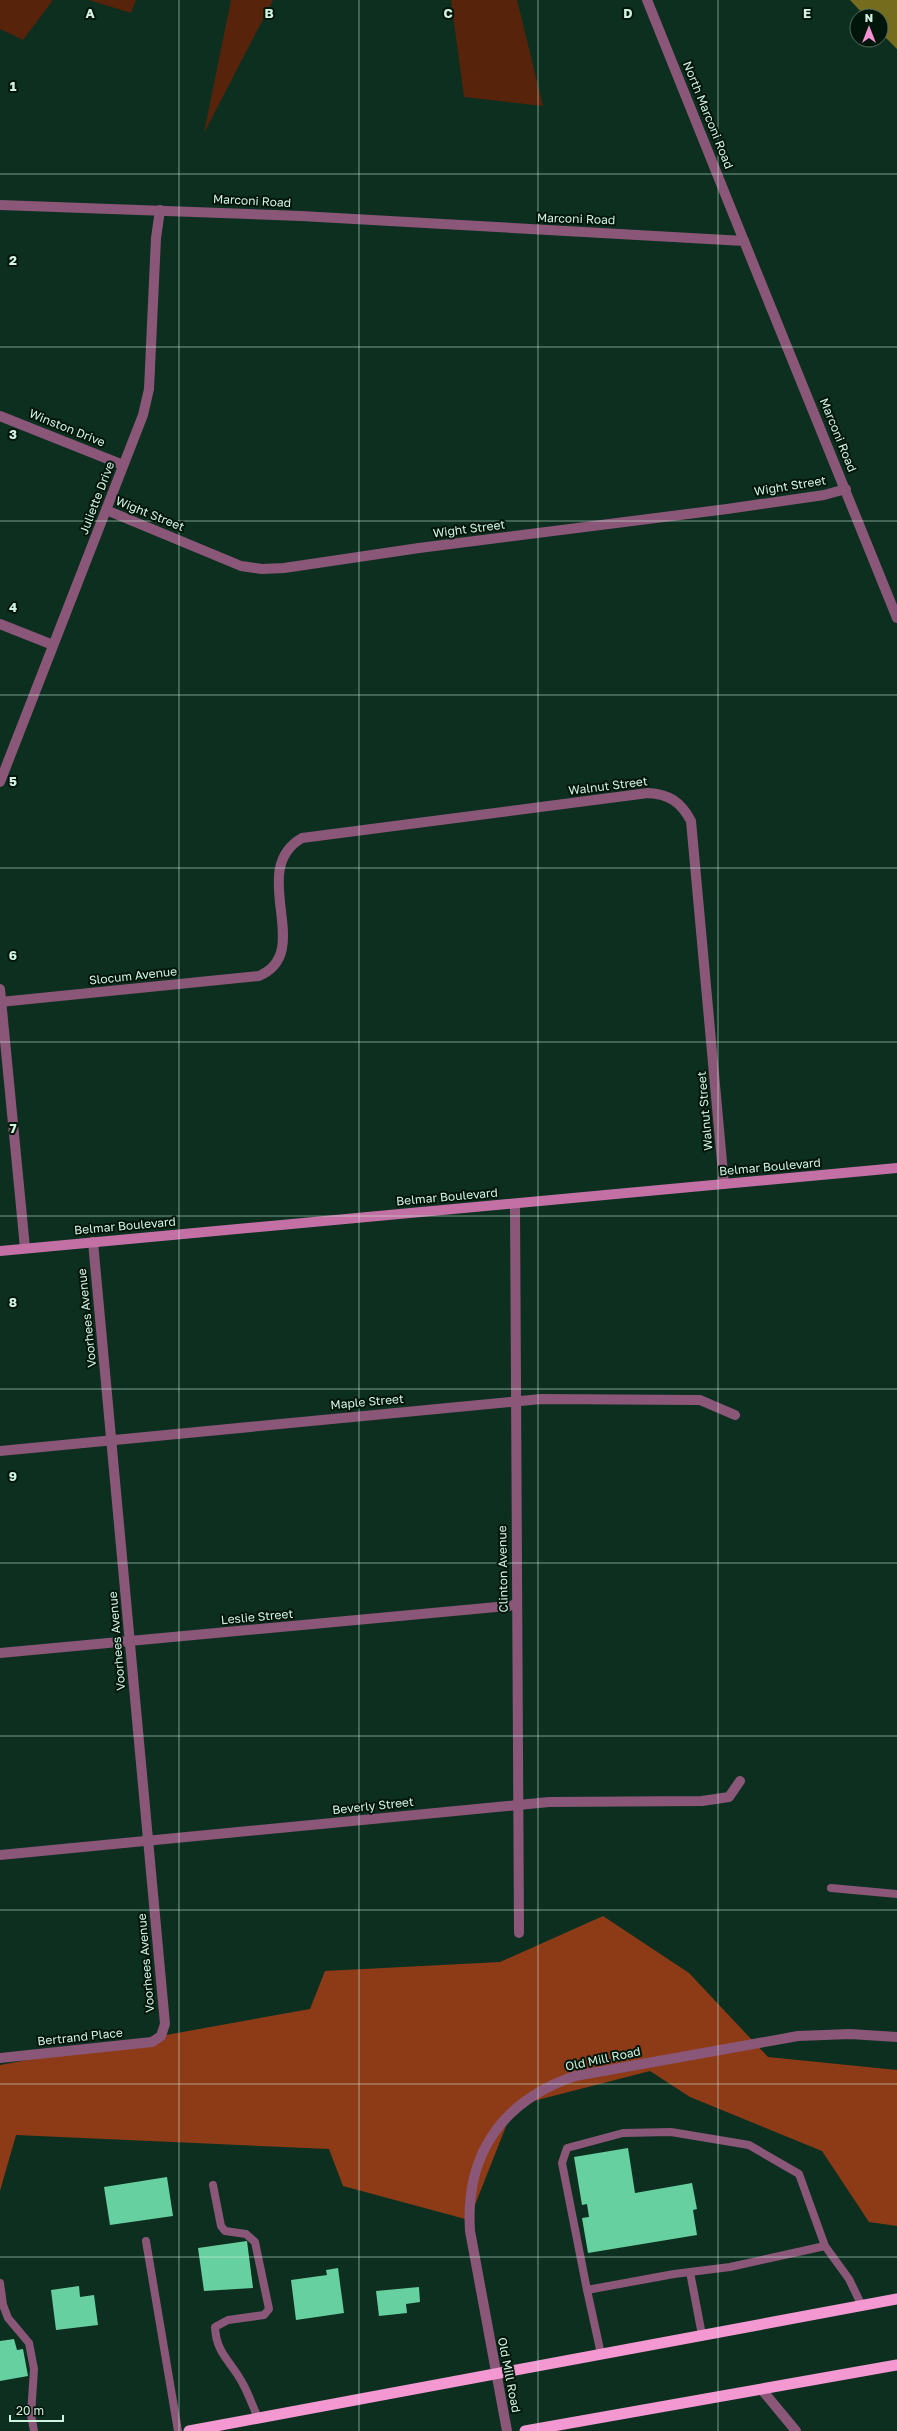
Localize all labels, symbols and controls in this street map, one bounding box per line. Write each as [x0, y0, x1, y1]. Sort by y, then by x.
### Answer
text: A [85, 5, 95, 21]
text: B [264, 5, 274, 21]
text: C [443, 5, 453, 21]
text: D [623, 5, 633, 21]
text: E [803, 5, 811, 21]
north arrow [849, 8, 889, 48]
text: N [865, 11, 873, 24]
street label: North Marconi Road [680, 59, 737, 171]
text: 1 [10, 78, 17, 94]
street label: Marconi Road [212, 191, 292, 210]
street label: Marconi Road [537, 210, 615, 227]
text: 2 [9, 252, 17, 268]
street label: Marconi Road [817, 396, 860, 474]
street label: Winston Drive [27, 405, 107, 450]
text: 3 [9, 426, 17, 442]
street label: Juliette Drive [76, 459, 117, 537]
street label: Wight Street [753, 472, 827, 499]
street label: Wight Street [114, 493, 187, 534]
street label: Wight Street [432, 517, 506, 540]
text: 4 [9, 599, 17, 615]
text: 5 [9, 773, 17, 789]
street label: Walnut Street [568, 773, 649, 798]
text: 6 [9, 947, 17, 963]
street label: Slocum Avenue [88, 963, 178, 988]
street label: Walnut Street [694, 1071, 715, 1151]
text: 7 [9, 1120, 17, 1136]
street label: Belmar Boulevard [719, 1155, 821, 1178]
street label: Belmar Boulevard [396, 1185, 498, 1208]
street label: Belmar Boulevard [74, 1214, 176, 1237]
street label: Voorhees Avenue [74, 1268, 99, 1368]
text: 8 [9, 1294, 17, 1310]
street label: Maple Street [330, 1391, 405, 1412]
text: 9 [9, 1468, 17, 1484]
street label: Clinton Avenue [494, 1525, 511, 1613]
street label: Voorhees Avenue [105, 1591, 128, 1691]
street label: Leslie Street [220, 1606, 294, 1627]
street label: Beverly Street [332, 1794, 415, 1817]
street label: Voorhees Avenue [134, 1913, 157, 2013]
street label: Bertrand Place [36, 2025, 123, 2048]
street label: Old Mill Road [564, 2043, 642, 2074]
street label: Old Mill Road [495, 2336, 524, 2414]
scale bar [10, 2397, 63, 2423]
text: 20 m [16, 2403, 44, 2418]

